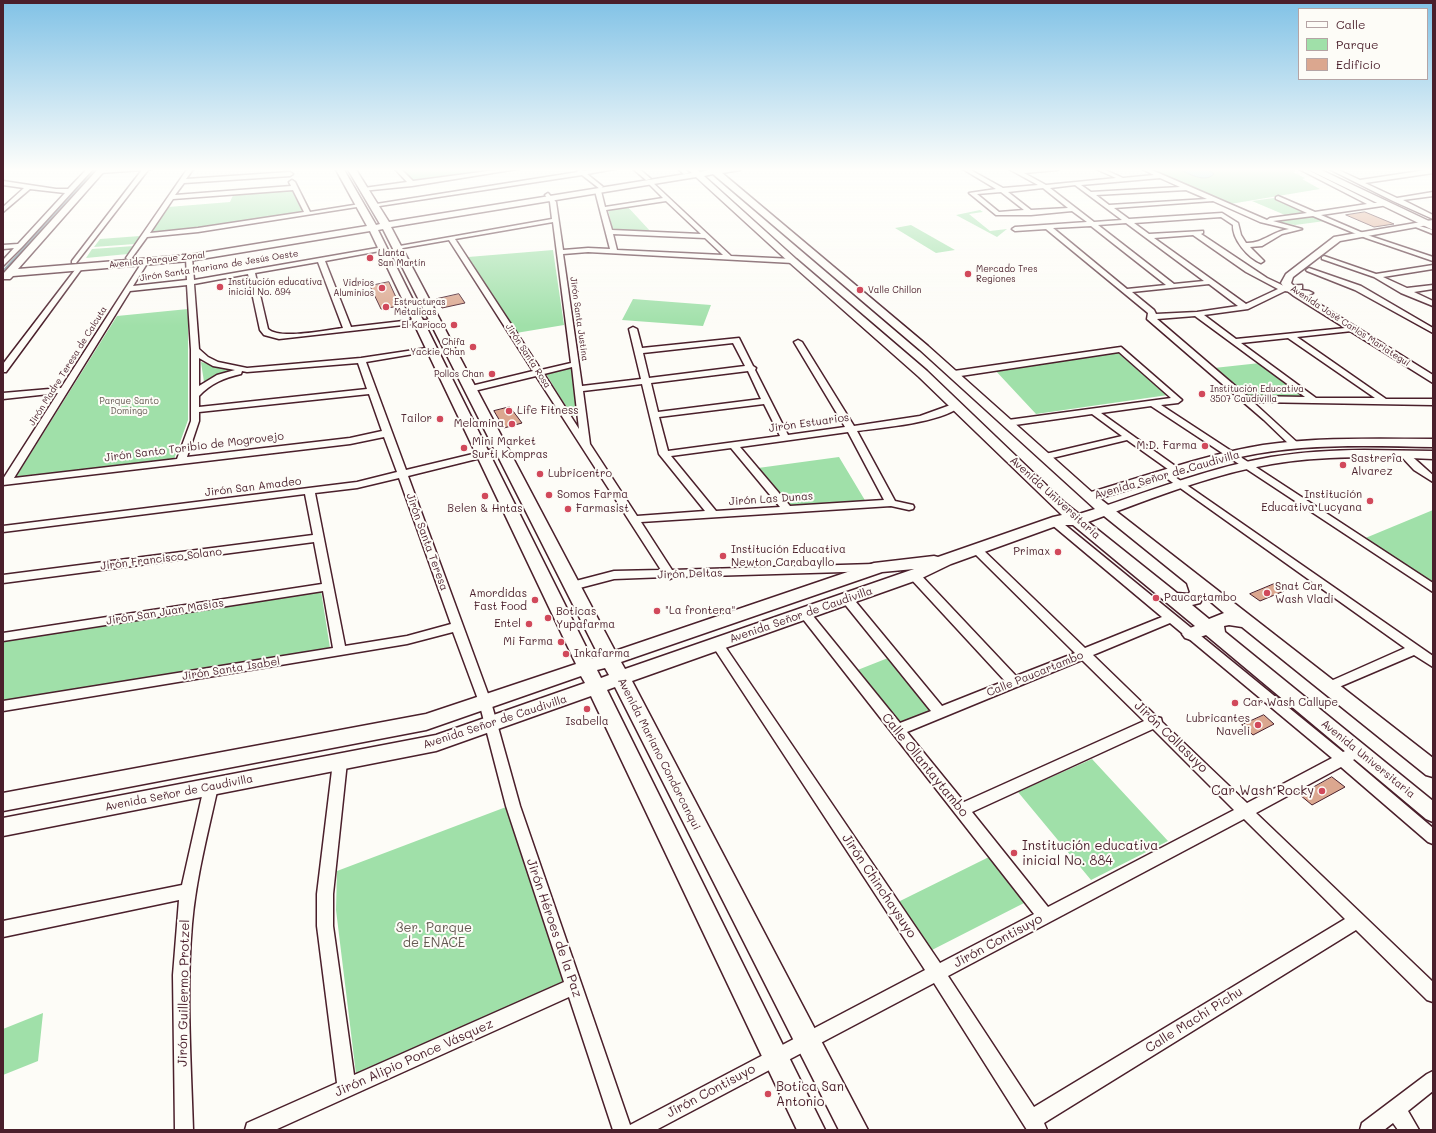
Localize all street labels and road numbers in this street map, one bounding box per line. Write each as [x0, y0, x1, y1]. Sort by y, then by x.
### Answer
street label: Jirón Santa Mariana de Jesús Oeste [139, 248, 299, 284]
street label: Avenida Parque Zonal [108, 250, 206, 270]
street label: Jirón Santa Justina [568, 276, 590, 362]
street label: Avenida José Carlos Maríategui [1288, 283, 1412, 369]
street label: Jirón Madre Teresa de Calcuta [27, 304, 109, 428]
street label: Jirón Santa Rosa [503, 322, 553, 390]
street label: Jirón Estuarios [768, 411, 850, 435]
street label: Jirón Santo Toribio de Mogrovejo [103, 429, 285, 465]
street label: Avenida Señor de Caudivilla [1093, 448, 1241, 502]
street label: Avenida Universitaria [1007, 454, 1103, 542]
street label: Jirón San Amadeo [204, 475, 302, 499]
street label: Jirón Las Dunas [728, 489, 814, 509]
street label: Jirón Santa Teresa [403, 491, 451, 593]
street label: Jirón Francisco Solano [99, 545, 223, 573]
street label: Jirón Deltas [657, 566, 723, 582]
street label: Avenida Señor de Caudivilla [728, 584, 874, 646]
street label: Jirón San Juan Masías [105, 596, 225, 628]
street label: Calle Paucartambo [985, 649, 1085, 699]
street label: Jirón Santa Isabel [181, 655, 281, 683]
street label: Avenida Mariano Condorcanqui [615, 676, 703, 832]
street label: Avenida Señor de Caudivilla [421, 692, 569, 752]
street label: Jirón Collasuyo [1131, 698, 1211, 776]
street label: Calle Ollantaytambo [878, 710, 972, 820]
street label: Avenida Universitaria [1318, 717, 1418, 801]
street label: Avenida Señor de Caudivilla [104, 772, 254, 814]
street label: Jirón Chinchaysuyo [838, 831, 920, 941]
street label: Jirón Héroes de la Paz [523, 856, 585, 1000]
street label: Jirón Contisuyo [951, 911, 1045, 971]
street label: Jirón Guillermo Protzel [175, 919, 193, 1067]
street label: Calle Machi Pichu [1143, 984, 1245, 1056]
street label: Jirón Alipio Ponce Vásquez [332, 1016, 496, 1100]
street label: Jirón Contisuyo [664, 1061, 758, 1121]

